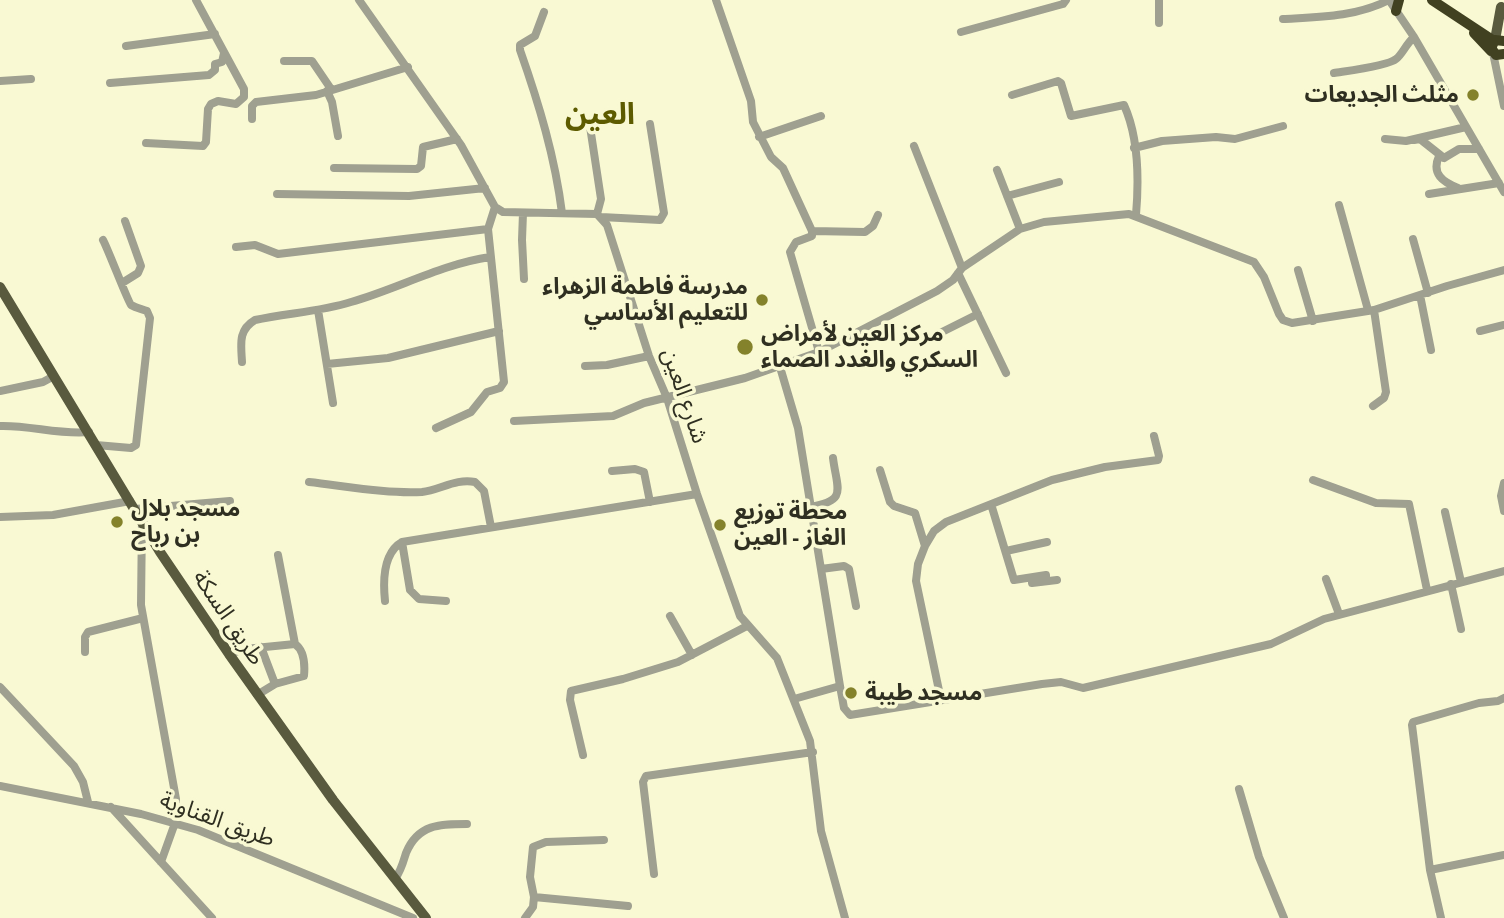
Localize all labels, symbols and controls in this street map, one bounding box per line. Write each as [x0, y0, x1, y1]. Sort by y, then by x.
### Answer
place label: مثلث الجديعات [1305, 81, 1459, 109]
marker: مثلث الجديعات [1465, 87, 1481, 103]
district label: العين [565, 97, 635, 133]
place label: مدرسة فاطمة الزهراء للتعليم الأساسي [542, 273, 748, 327]
marker: مدرسة فاطمة الزهراء للتعليم الأساسي [754, 292, 770, 308]
place label: مركز العين لأمراض السكري والغدد الصماء [761, 320, 978, 374]
marker: مركز العين لأمراض السكري والغدد الصماء [735, 337, 755, 357]
street label: شارع العين [655, 345, 713, 447]
place label: مسجد بلال بن رباح [131, 495, 240, 549]
place label: محطة توزيع الغاز - العين [734, 498, 847, 552]
marker: مسجد بلال بن رباح [109, 514, 125, 530]
marker: محطة توزيع الغاز - العين [712, 517, 728, 533]
street label: طريق السكة [186, 565, 270, 671]
place label: مسجد طيبة [865, 679, 982, 707]
marker: مسجد طيبة [843, 685, 859, 701]
street label: طريق القناوية [156, 786, 278, 854]

